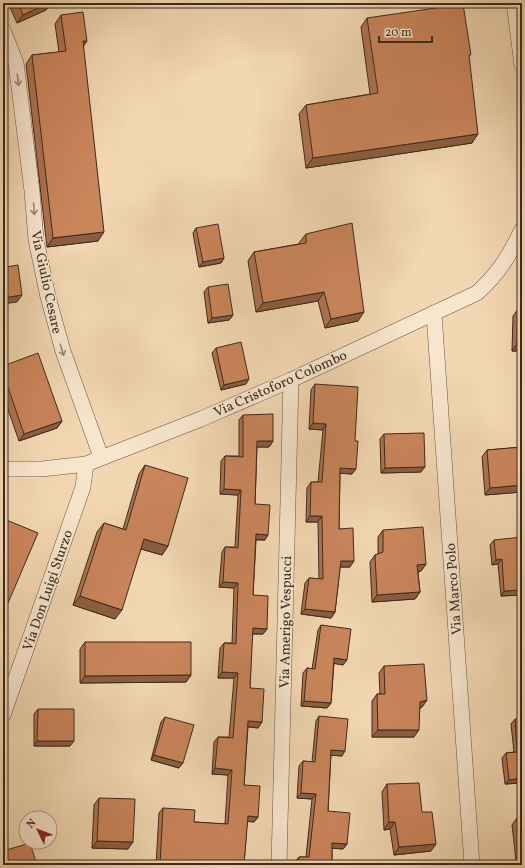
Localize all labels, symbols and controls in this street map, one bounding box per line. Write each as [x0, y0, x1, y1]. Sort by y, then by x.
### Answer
scale bar [379, 18, 432, 44]
text: 20 m [385, 25, 412, 41]
one-way arrow [14, 73, 22, 86]
one-way arrow [30, 202, 37, 215]
street label: Via Giulio Cesare [25, 229, 66, 336]
one-way arrow [59, 343, 66, 356]
street label: Via Cristoforo Colombo [211, 346, 350, 422]
street label: Via Don Luigi Sturzo [19, 527, 78, 653]
street label: Via Marco Polo [442, 542, 467, 635]
street label: Via Amerigo Vespucci [276, 556, 297, 688]
north arrow [18, 810, 58, 850]
text: N [24, 816, 40, 832]

